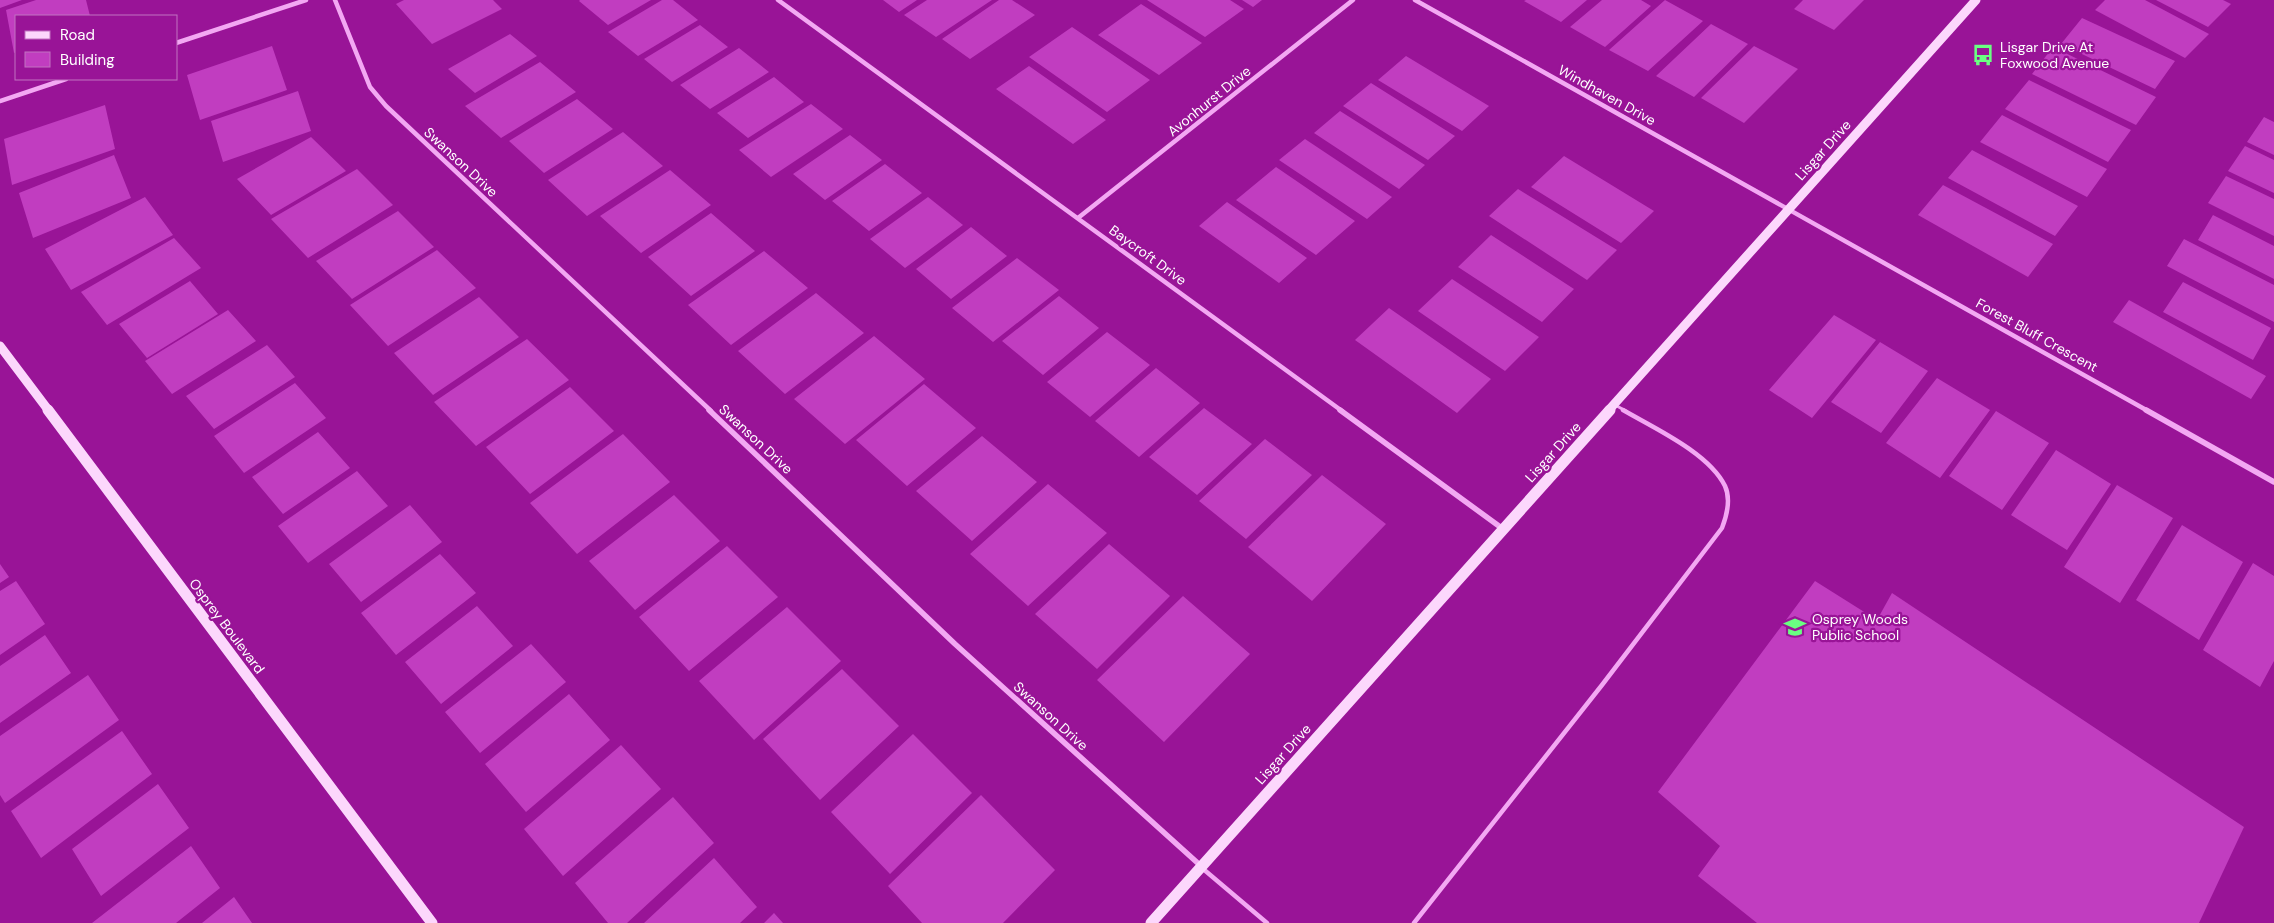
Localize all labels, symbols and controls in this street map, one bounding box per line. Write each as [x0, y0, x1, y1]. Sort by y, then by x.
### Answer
legend [15, 15, 178, 80]
text: Road [60, 25, 95, 45]
place label: Lisgar Drive At Foxwood Avenue [2000, 38, 2109, 72]
bus stop icon: Lisgar Drive At Foxwood Avenue [1970, 42, 1996, 68]
text: Building [60, 50, 115, 70]
street label: Windhaven Drive [1555, 61, 1659, 129]
street label: Avonhurst Drive [1164, 62, 1254, 140]
street label: Lisgar Drive [1791, 116, 1855, 184]
street label: Swanson Drive [420, 123, 502, 201]
street label: Baycroft Drive [1106, 221, 1190, 289]
street label: Forest Bluff Crescent [1973, 294, 2101, 376]
street label: Swanson Drive [715, 400, 797, 478]
street label: Lisgar Drive [1521, 418, 1585, 486]
street label: Osprey Boulevard [185, 575, 269, 677]
place label: Osprey Woods Public School [1812, 610, 1908, 644]
school or university icon: Osprey Woods Public School [1782, 614, 1808, 640]
street label: Swanson Drive [1010, 678, 1092, 754]
street label: Lisgar Drive [1251, 720, 1315, 788]

